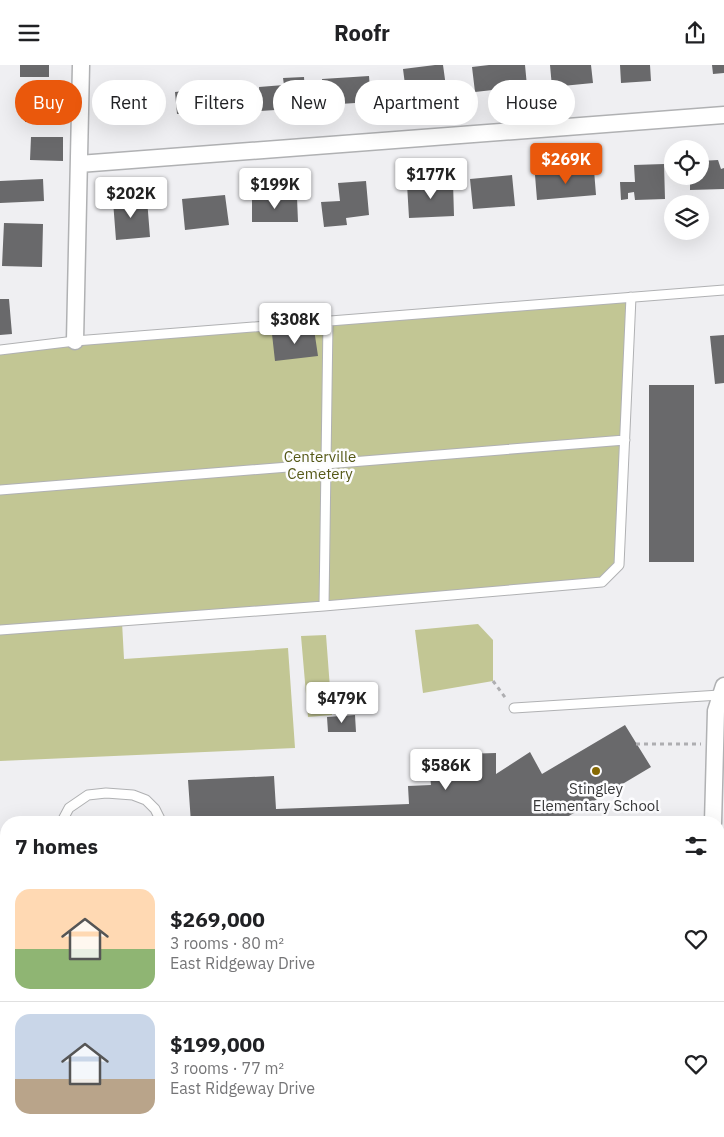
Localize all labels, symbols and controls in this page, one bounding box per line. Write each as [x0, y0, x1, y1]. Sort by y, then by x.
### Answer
text: Roofr [334, 18, 390, 47]
icon: menu [15, 19, 43, 47]
icon: share [681, 19, 709, 47]
chip: Buy [15, 80, 82, 125]
chip: Rent [92, 80, 166, 125]
chip: Filters [176, 80, 263, 125]
chip: New [273, 80, 345, 125]
chip: Apartment [355, 80, 478, 125]
chip: House [488, 80, 575, 125]
map controls [664, 140, 709, 240]
button: locate [664, 140, 709, 185]
pin: $269K [531, 143, 601, 185]
text: $269K [541, 149, 591, 169]
pin: $177K [396, 157, 466, 200]
text: $177K [406, 164, 456, 184]
pin: $199K [240, 167, 310, 210]
text: $199K [250, 174, 300, 194]
pin: $202K [96, 177, 166, 219]
text: $202K [106, 183, 156, 203]
button: layers [664, 195, 709, 240]
pin: $308K [260, 303, 330, 345]
text: $308K [270, 309, 320, 329]
park label: Centerville Cemetery [284, 447, 356, 483]
pin: $479K [307, 681, 377, 724]
text: $479K [317, 688, 367, 708]
pin: $586K [411, 749, 481, 791]
text: $586K [421, 755, 471, 775]
marker: Stingley Elementary School [590, 765, 602, 777]
place label: Stingley Elementary School [533, 779, 659, 815]
text: 7 homes [15, 832, 98, 860]
icon: filters [682, 832, 710, 860]
text: $269,000 [170, 905, 265, 933]
icon: home [55, 909, 115, 969]
icon: heart [682, 925, 710, 953]
text: 3 rooms · 80 m² [170, 933, 284, 953]
text: East Ridgeway Drive [170, 953, 315, 973]
text: $199,000 [170, 1030, 265, 1058]
icon: home [55, 1034, 115, 1094]
icon: heart [682, 1050, 710, 1078]
text: 3 rooms · 77 m² [170, 1058, 284, 1078]
text: East Ridgeway Drive [170, 1078, 315, 1098]

